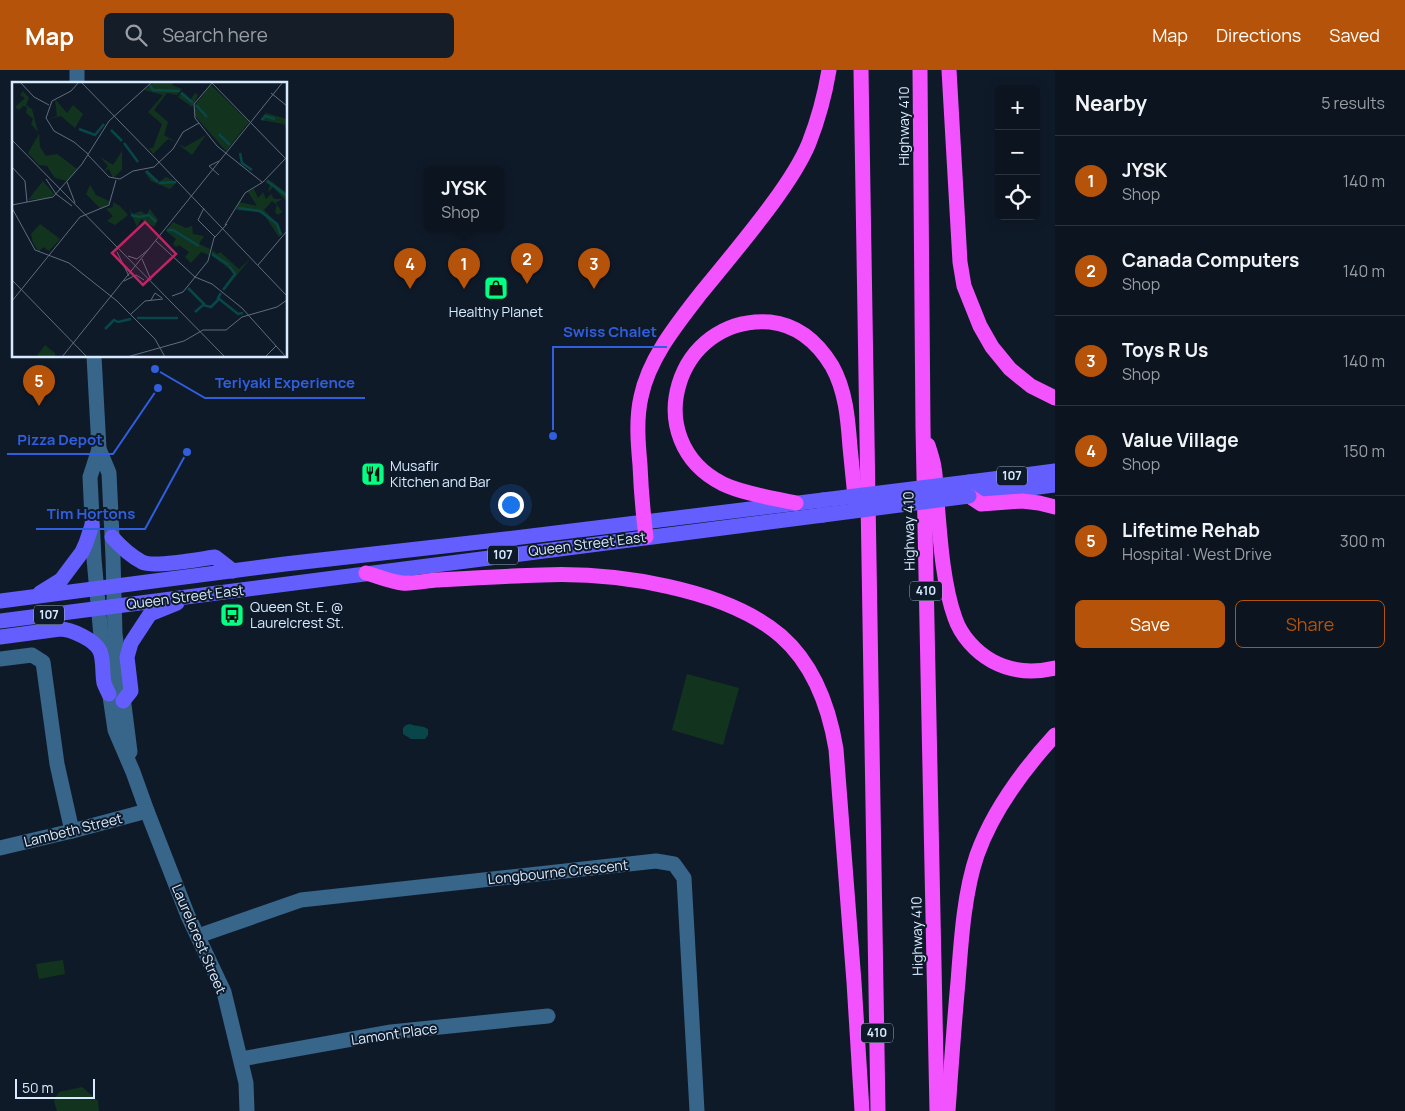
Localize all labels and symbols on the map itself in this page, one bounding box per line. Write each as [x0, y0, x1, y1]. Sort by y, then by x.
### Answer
inset map [12, 82, 288, 358]
street label: Highway 410 [894, 86, 913, 166]
pin: 2 [511, 243, 543, 284]
pin: 4 [394, 248, 426, 289]
pin: 1 [448, 248, 480, 289]
pin: 3 [578, 248, 610, 289]
shop icon: Healthy Planet [483, 275, 509, 301]
place label: Healthy Planet [449, 302, 544, 321]
callout: Swiss Chalet [553, 317, 667, 347]
text: Swiss Chalet [563, 321, 657, 342]
pin: 5 [23, 365, 55, 406]
callout: Teriyaki Experience [205, 368, 365, 398]
text: Teriyaki Experience [215, 372, 355, 393]
callout: Pizza Depot [7, 424, 113, 454]
text: Pizza Depot [17, 429, 103, 450]
place label: Musafir Kitchen and Bar [390, 456, 491, 491]
restaurant icon: Musafir Kitchen and Bar [360, 461, 386, 487]
road number: 107 [997, 466, 1027, 486]
street label: Highway 410 [898, 491, 919, 571]
your location [498, 492, 524, 518]
callout: Tim Hortons [36, 499, 145, 529]
text: Tim Hortons [47, 503, 135, 524]
street label: Queen Street East [527, 527, 647, 560]
road number: 107 [488, 546, 518, 564]
street label: Queen Street East [125, 580, 245, 613]
road number: 410 [910, 582, 942, 600]
place label: Queen St. E. @ Laurelcrest St. [250, 597, 344, 632]
bus stop icon: Queen St. E. @ Laurelcrest St. [219, 602, 245, 628]
road number: 107 [34, 606, 64, 624]
street label: Lambeth Street [22, 808, 125, 851]
street label: Longbourne Crescent [487, 855, 629, 888]
street label: Laurelcrest Street [168, 881, 231, 997]
street label: Highway 410 [906, 896, 927, 976]
street label: Lamont Place [350, 1018, 438, 1049]
road number: 410 [861, 1024, 893, 1042]
scale bar [15, 1076, 95, 1099]

